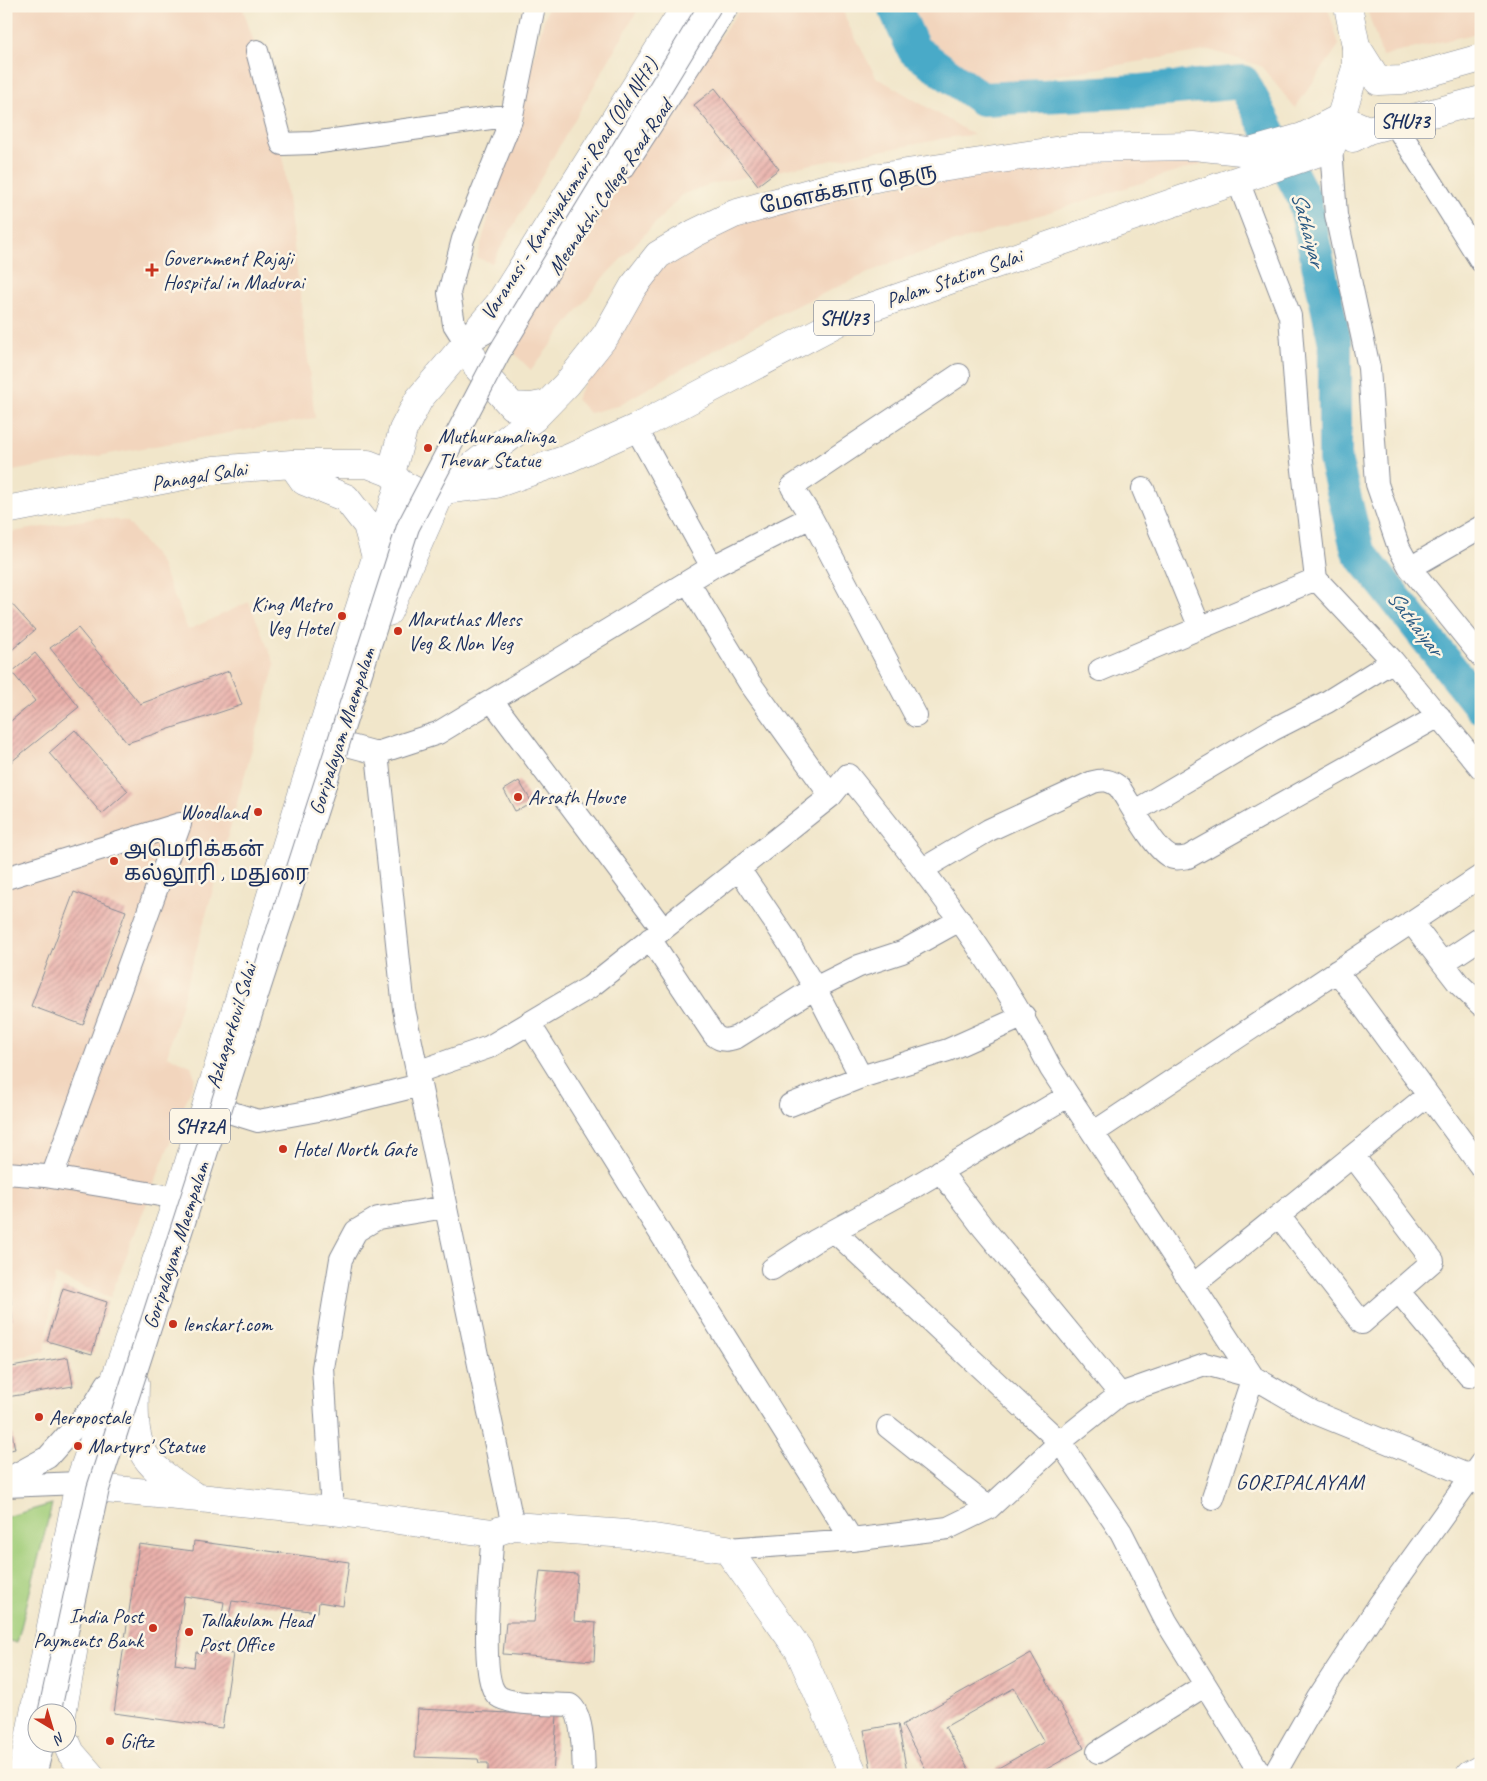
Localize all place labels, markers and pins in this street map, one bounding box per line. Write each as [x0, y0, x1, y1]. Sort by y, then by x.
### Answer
place label: Government Rajaji Hospital in Madurai [163, 245, 307, 295]
marker: Government Rajaji Hospital in Madurai [145, 263, 159, 277]
place label: Muthuramalinga Thevar Statue [438, 423, 557, 473]
marker: Muthuramalinga Thevar Statue [422, 442, 434, 454]
place label: King Metro Veg Hotel [252, 591, 335, 641]
place label: Maruthas Mess Veg & Non Veg [408, 606, 523, 656]
marker: King Metro Veg Hotel [336, 610, 348, 622]
marker: Maruthas Mess Veg & Non Veg [392, 625, 404, 637]
place label: Arsath House [528, 784, 627, 810]
marker: Arsath House [512, 791, 524, 803]
place label: Woodland [180, 799, 252, 825]
marker: Woodland [252, 806, 264, 818]
place label: அமெரிக்கன் கல்லூரி , மதுரை [124, 836, 309, 887]
marker: அமெரிக்கன் கல்லூரி , மதுரை [108, 855, 120, 867]
place label: Hotel North Gate [293, 1136, 418, 1162]
marker: Hotel North Gate [277, 1143, 289, 1155]
place label: lenskart.com [183, 1311, 274, 1337]
marker: lenskart.com [167, 1318, 179, 1330]
place label: Aeropostale [49, 1404, 132, 1430]
marker: Aeropostale [33, 1411, 45, 1423]
place label: Martyrs' Statue [88, 1433, 206, 1459]
marker: Martyrs' Statue [72, 1440, 84, 1452]
place label: India Post Payments Bank [33, 1603, 145, 1653]
place label: Tallakulam Head Post Office [199, 1607, 316, 1657]
marker: India Post Payments Bank [147, 1622, 159, 1634]
marker: Tallakulam Head Post Office [183, 1626, 195, 1638]
place label: Giftz [120, 1728, 156, 1754]
marker: Giftz [104, 1735, 116, 1747]

